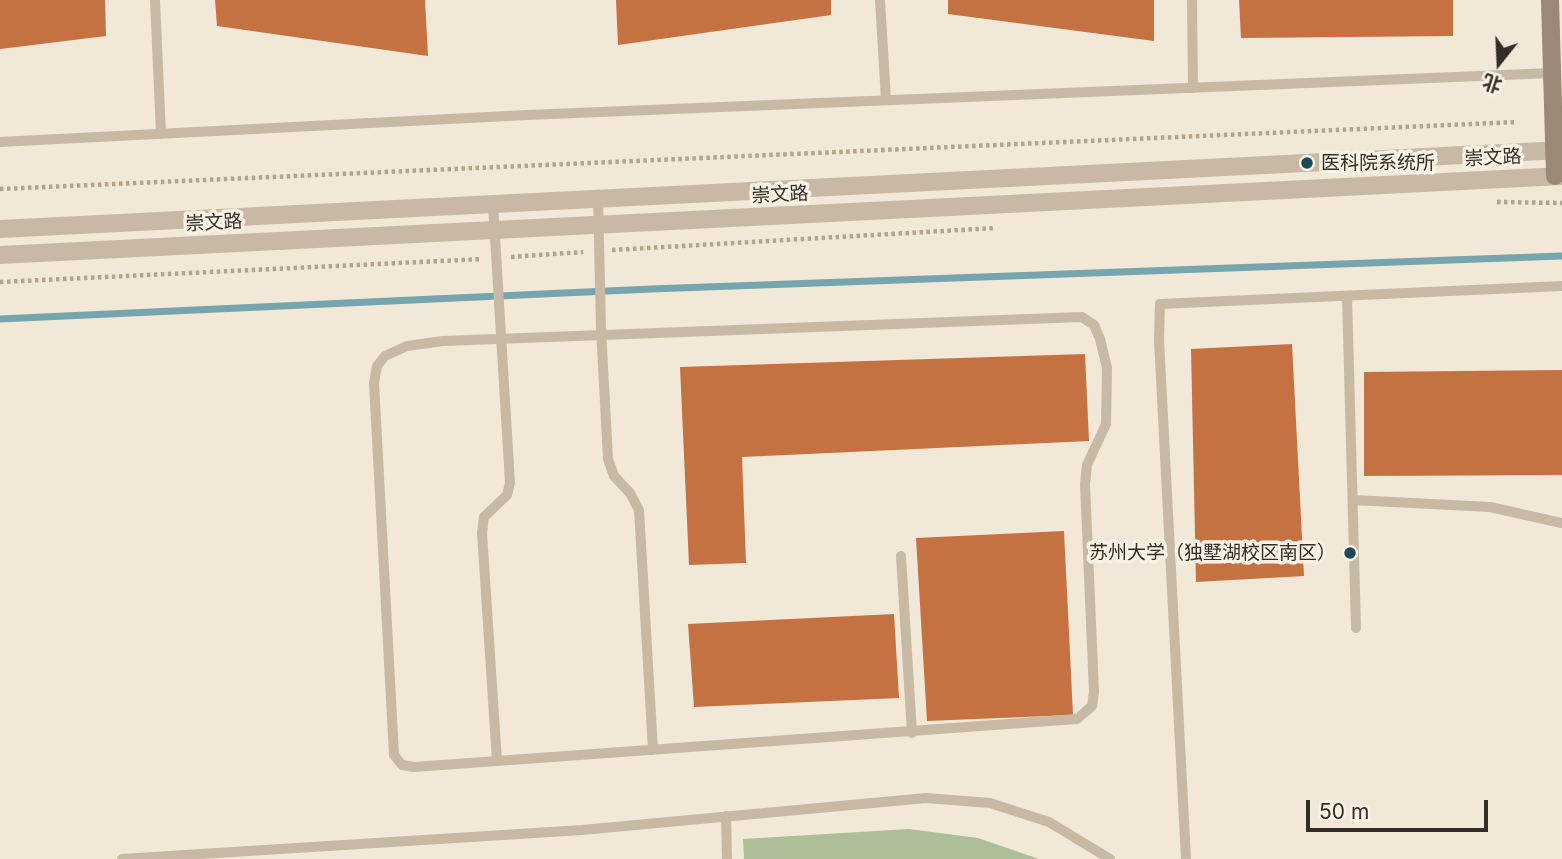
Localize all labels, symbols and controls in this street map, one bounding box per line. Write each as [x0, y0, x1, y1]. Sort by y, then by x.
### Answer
north arrow [1464, 28, 1534, 98]
text: 北 [1480, 70, 1505, 97]
street label: 崇文路 [1464, 145, 1522, 171]
place label: 医科院系统所 [1321, 152, 1435, 174]
marker: 医科院系统所 [1299, 155, 1315, 171]
street label: 崇文路 [751, 182, 809, 208]
street label: 崇文路 [185, 210, 243, 236]
place label: 苏州大学（独墅湖校区南区） [1089, 542, 1336, 564]
marker: 苏州大学（独墅湖校区南区） [1342, 545, 1358, 561]
scale bar [1310, 786, 1492, 830]
text: 50 m [1319, 799, 1369, 824]

